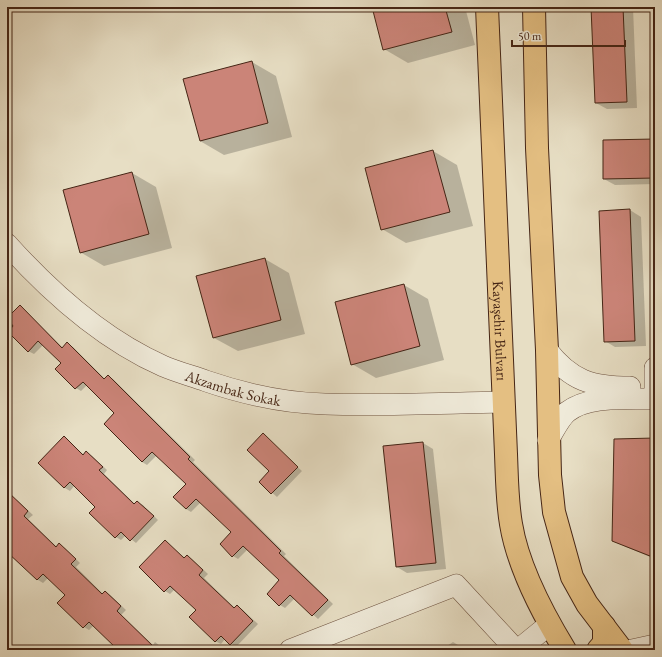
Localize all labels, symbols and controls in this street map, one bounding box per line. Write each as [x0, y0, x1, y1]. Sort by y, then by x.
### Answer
scale bar [512, 22, 625, 48]
text: 50 m [518, 28, 542, 44]
street label: Kayaşehir Bulvarı [489, 280, 512, 381]
street label: Akzambak Sokak [182, 365, 283, 409]

